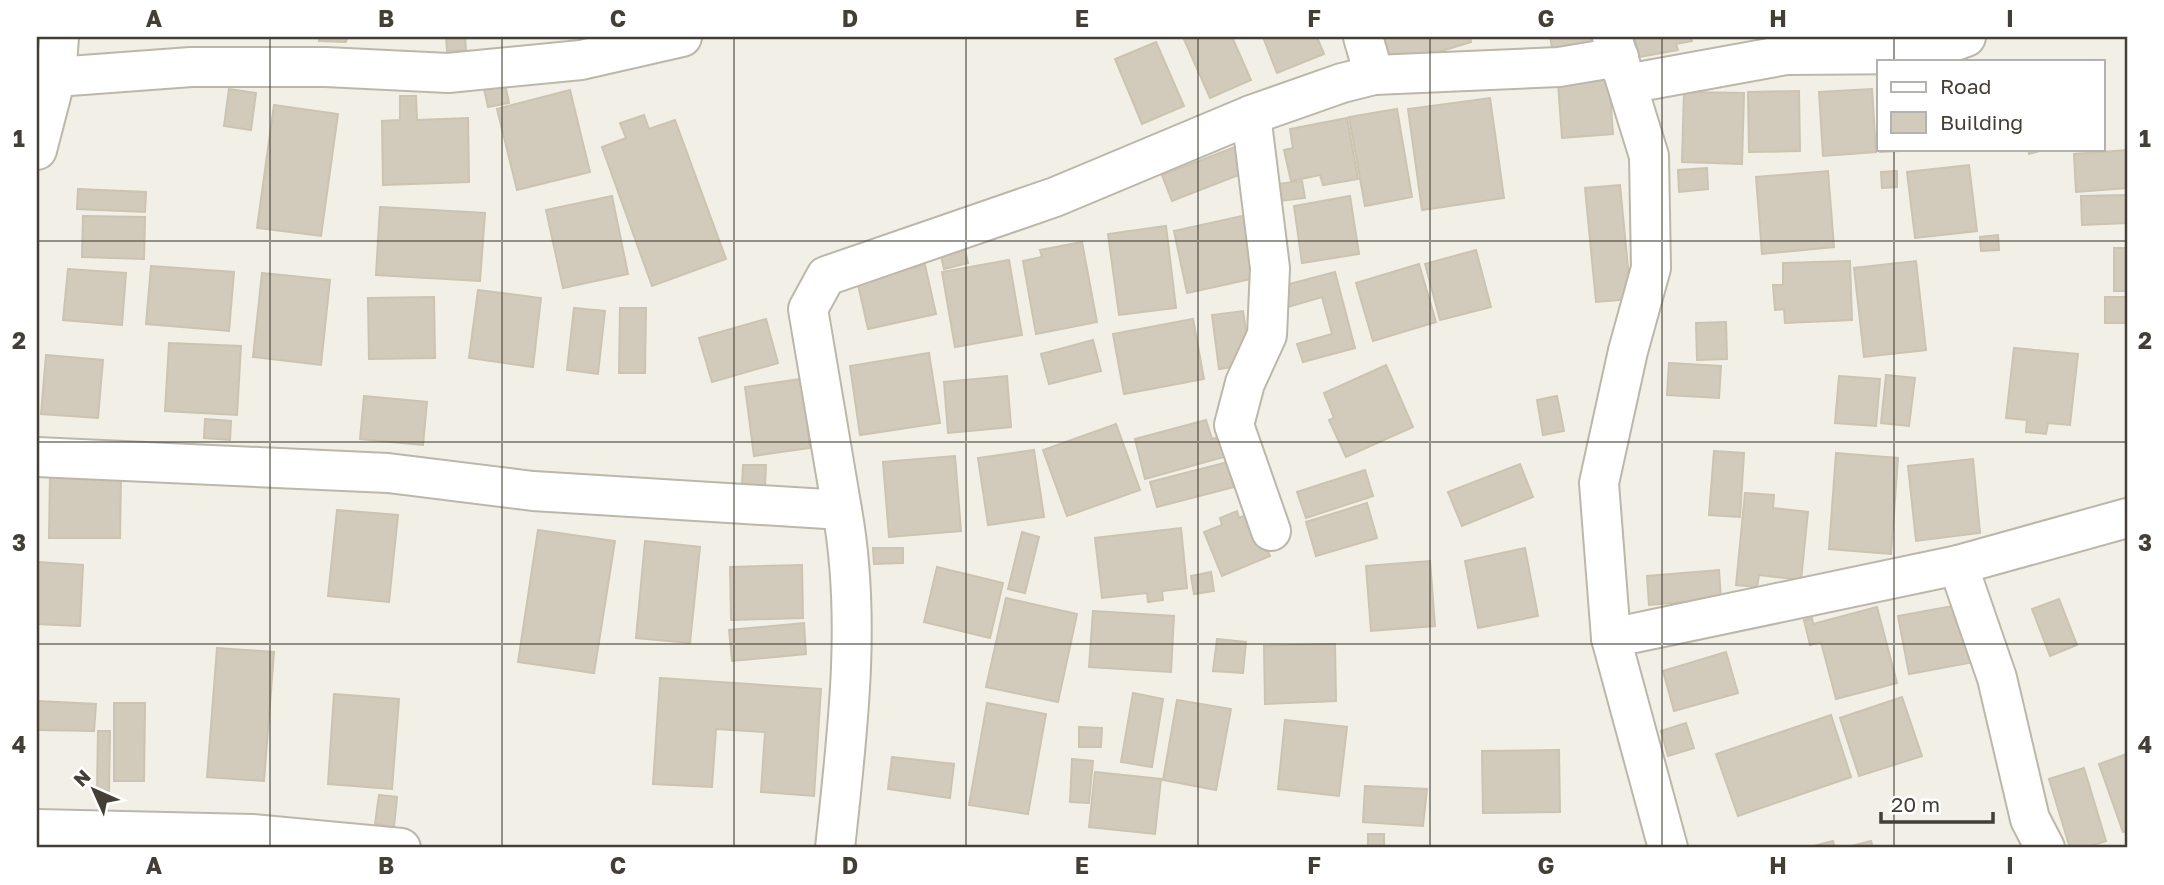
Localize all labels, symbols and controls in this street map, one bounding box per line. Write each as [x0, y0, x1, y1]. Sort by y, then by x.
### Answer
text: A [146, 4, 163, 32]
text: B [378, 4, 394, 32]
text: C [610, 4, 626, 32]
text: D [842, 4, 858, 32]
text: E [1075, 4, 1089, 32]
text: F [1307, 4, 1321, 32]
text: G [1538, 4, 1554, 32]
text: H [1769, 4, 1787, 32]
text: I [2006, 4, 2014, 32]
legend [1877, 60, 2104, 150]
text: Road [1940, 73, 1991, 99]
text: Building [1940, 109, 2023, 135]
text: 1 [13, 124, 25, 152]
text: 1 [2139, 124, 2151, 152]
text: 2 [12, 326, 26, 354]
text: 2 [2138, 326, 2152, 354]
text: 3 [12, 528, 26, 556]
text: 3 [2138, 528, 2152, 556]
text: 4 [12, 730, 26, 758]
text: 4 [2138, 730, 2152, 758]
north arrow [60, 756, 130, 826]
text: N [68, 764, 95, 791]
scale bar [1881, 780, 1993, 824]
text: 20 m [1891, 791, 1940, 817]
text: A [146, 851, 163, 879]
text: B [378, 851, 394, 879]
text: C [610, 851, 626, 879]
text: D [842, 851, 858, 879]
text: E [1075, 851, 1089, 879]
text: F [1307, 851, 1321, 879]
text: G [1538, 851, 1554, 879]
text: H [1769, 851, 1787, 879]
text: I [2006, 851, 2014, 879]

